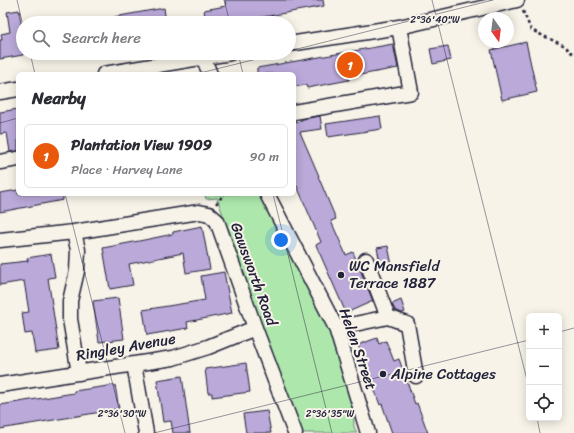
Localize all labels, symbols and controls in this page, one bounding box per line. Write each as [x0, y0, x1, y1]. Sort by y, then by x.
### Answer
text: 2°36'40"W [410, 11, 460, 29]
north arrow [478, 12, 514, 48]
search box [16, 16, 296, 60]
text: Search here [62, 25, 141, 51]
icon: search [30, 27, 52, 49]
pin: 1 [337, 50, 363, 80]
text: Nearby [32, 83, 86, 113]
text: Plantation View 1909 [71, 132, 212, 158]
text: 1 [43, 145, 49, 168]
text: 90 m [249, 145, 279, 168]
text: Place · Harvey Lane [71, 158, 183, 181]
street label: Gawsworth Road [223, 219, 285, 330]
your location [271, 230, 291, 250]
place label: WC Mansfield Terrace 1887 [349, 253, 441, 296]
marker: WC Mansfield Terrace 1887 [336, 270, 346, 280]
street label: Helen Street [332, 304, 384, 394]
map controls [526, 313, 562, 421]
button: + [526, 313, 562, 349]
street label: Ringley Avenue [74, 325, 178, 369]
button: − [526, 349, 562, 385]
place label: Alpine Cottages [390, 361, 496, 387]
marker: Alpine Cottages [378, 369, 388, 379]
button: locate [526, 385, 562, 421]
text: 2°36'30"W [98, 405, 147, 423]
text: 2°36'35"W [306, 405, 354, 423]

